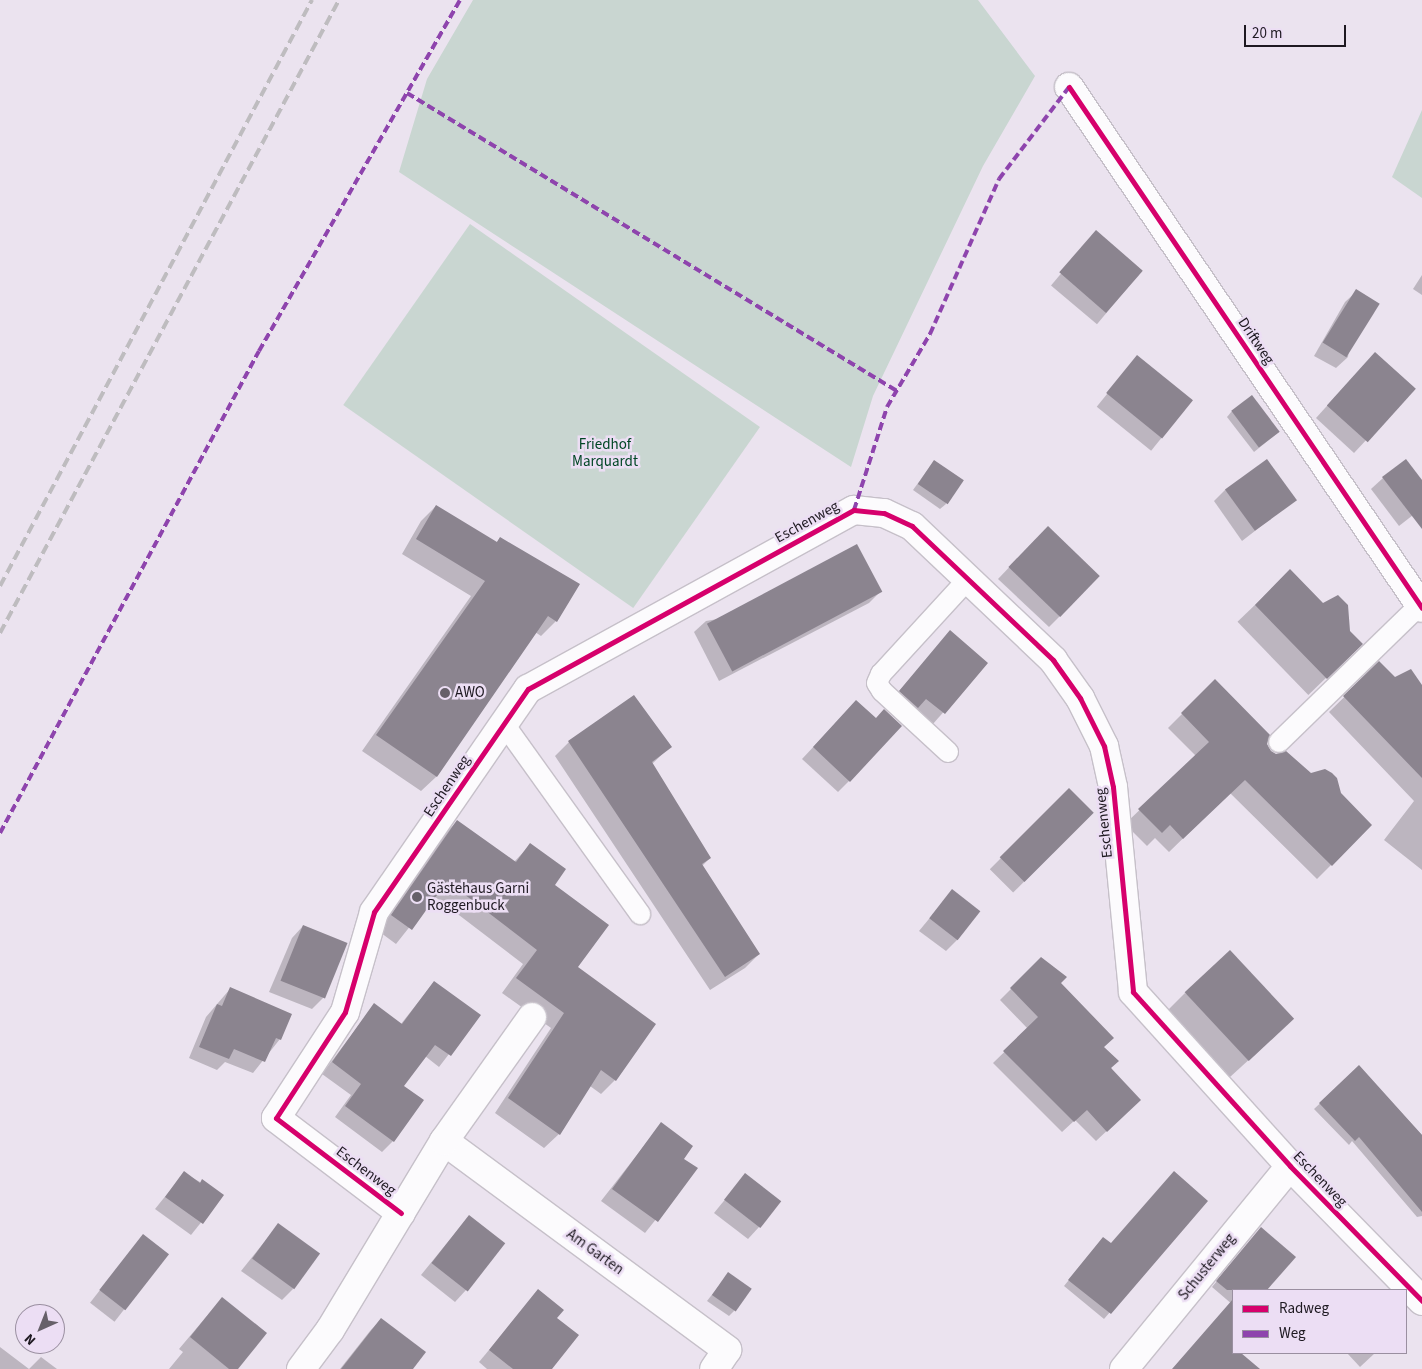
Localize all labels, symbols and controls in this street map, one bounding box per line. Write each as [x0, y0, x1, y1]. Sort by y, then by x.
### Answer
scale bar [1247, 15, 1350, 47]
text: 20 m [1252, 23, 1282, 44]
street label: Driftweg [1234, 314, 1278, 368]
park label: Friedhof Marquardt [572, 435, 638, 470]
street label: Eschenweg [772, 497, 842, 547]
place label: AWO [455, 684, 485, 702]
marker: AWO [439, 687, 451, 699]
street label: Eschenweg [420, 752, 474, 820]
street label: Eschenweg [1091, 787, 1117, 859]
place label: Gästehaus Garni Roggenbuck [427, 879, 529, 914]
marker: Gästehaus Garni Roggenbuck [411, 891, 423, 903]
street label: Eschenweg [332, 1143, 400, 1199]
street label: Eschenweg [1289, 1147, 1351, 1211]
street label: Am Garten [563, 1225, 627, 1279]
street label: Schusterweg [1175, 1230, 1239, 1304]
legend [1232, 1289, 1407, 1354]
text: Radweg [1279, 1298, 1329, 1319]
north arrow [15, 1304, 65, 1354]
text: Weg [1279, 1323, 1306, 1344]
text: N [20, 1329, 41, 1349]

